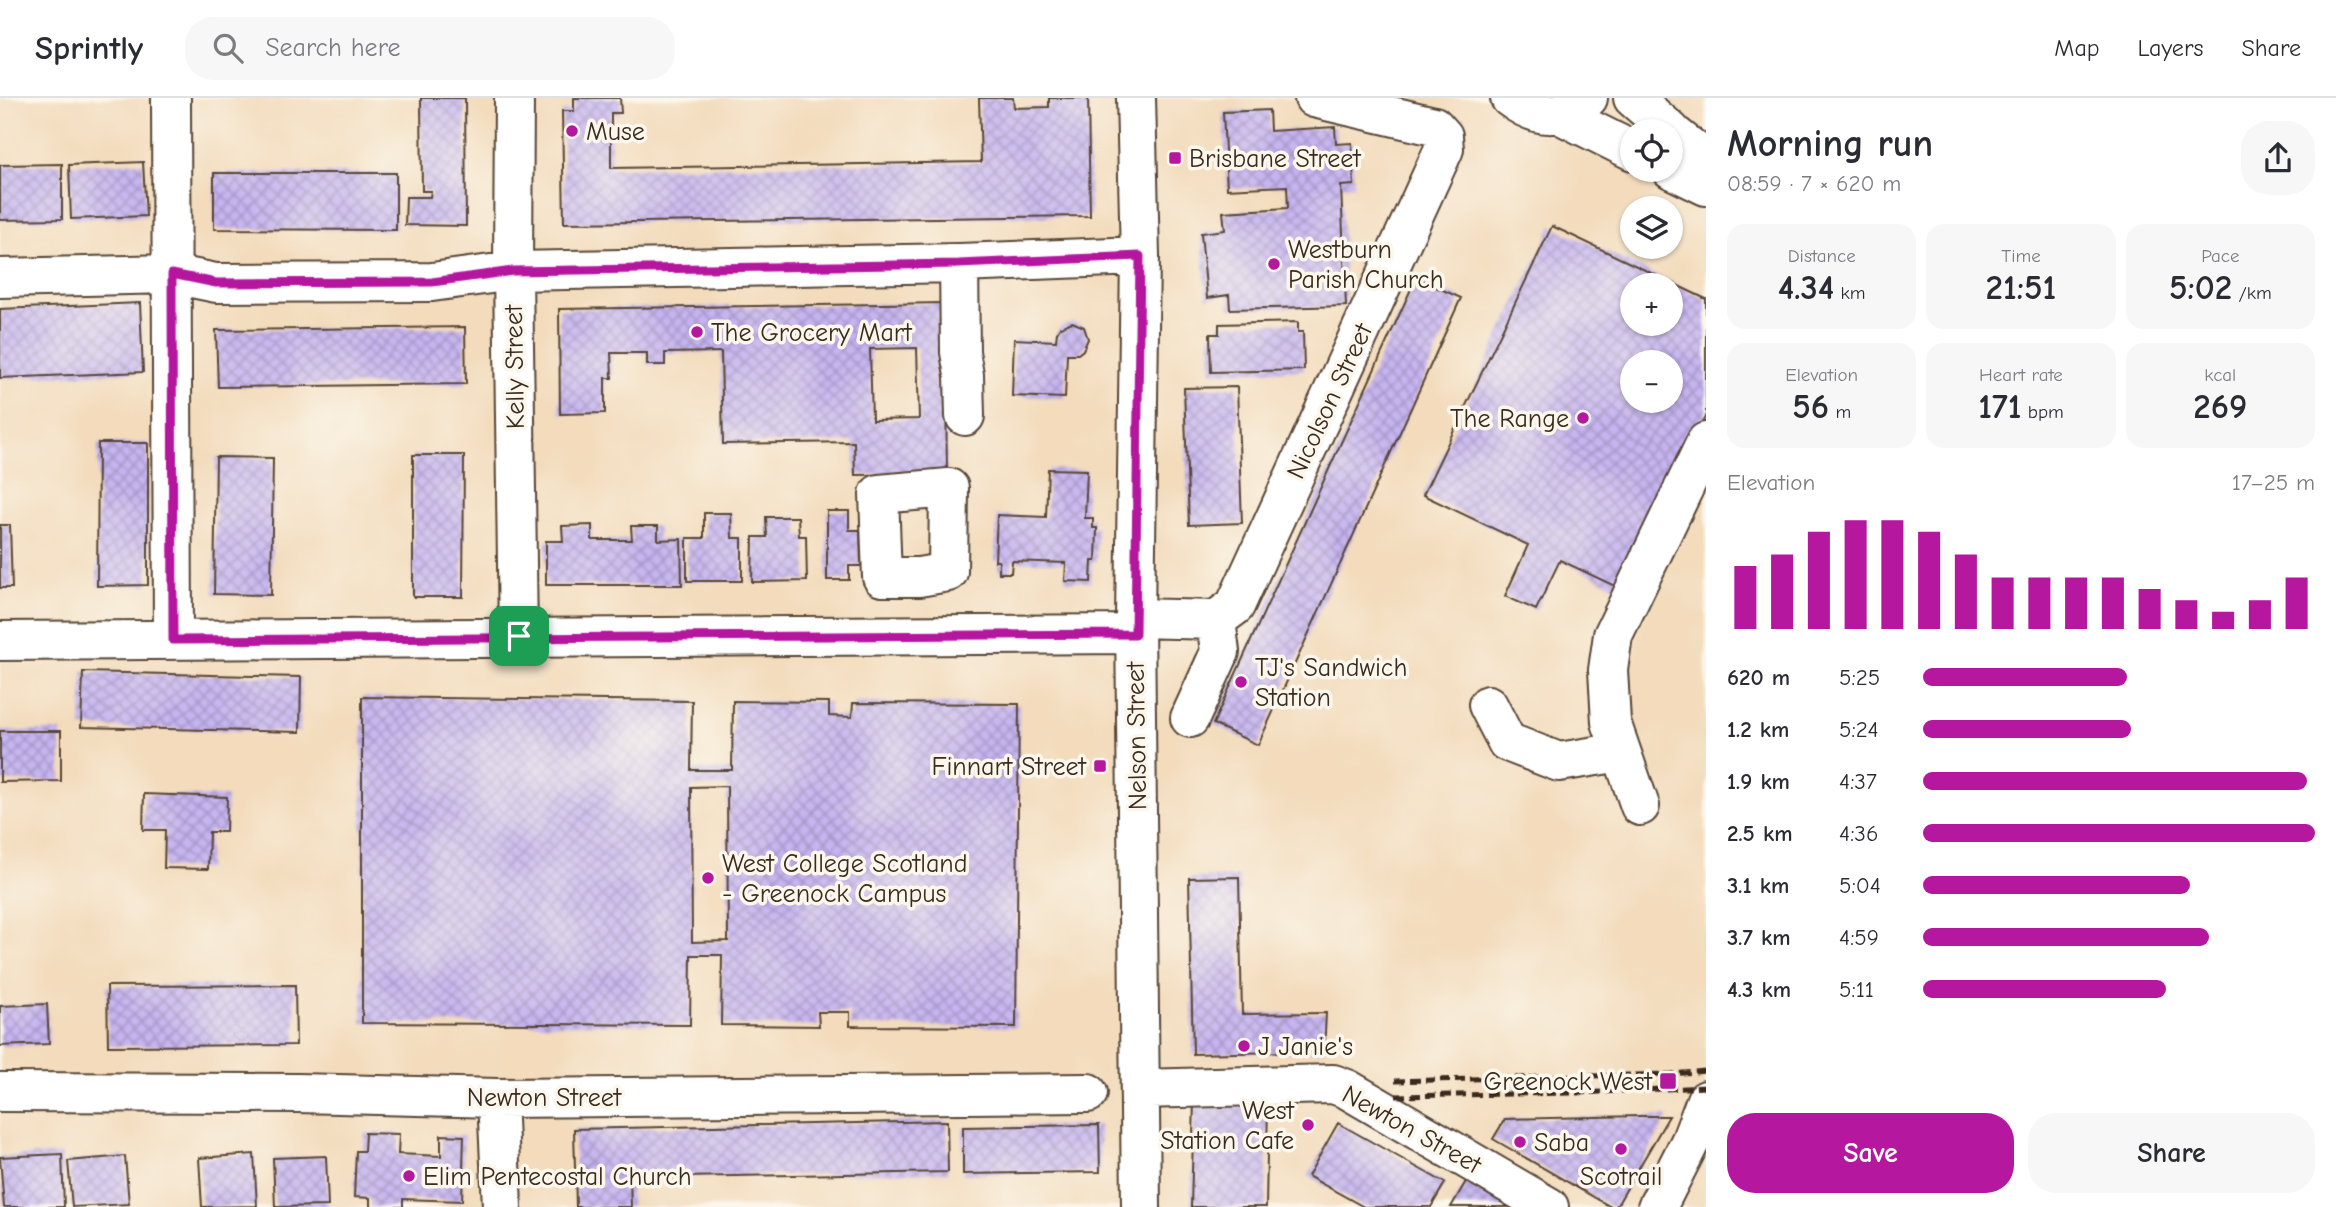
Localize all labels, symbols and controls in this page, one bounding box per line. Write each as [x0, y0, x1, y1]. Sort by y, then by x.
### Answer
search box [185, 17, 675, 80]
text: Sprintly [35, 29, 143, 67]
icon: search [209, 29, 247, 67]
text: Search here [265, 33, 401, 63]
text: Map [2054, 34, 2100, 62]
text: Layers [2138, 34, 2203, 62]
text: Share [2241, 34, 2301, 62]
place label: Muse [586, 117, 645, 147]
map controls [1620, 119, 1683, 413]
button: locate [1620, 119, 1683, 182]
button: share [2241, 121, 2315, 195]
text: Morning run [1727, 122, 1933, 166]
marker: Muse [564, 123, 580, 139]
place label: Brisbane Street [1189, 144, 1362, 174]
marker: Brisbane Street [1167, 150, 1183, 166]
text: 08:59 · 7 × 620 m [1727, 170, 1901, 197]
button: layers [1620, 196, 1683, 259]
place label: Westburn Parish Church [1288, 235, 1444, 295]
text: Distance [1788, 245, 1856, 267]
text: Time [2001, 245, 2041, 267]
text: Pace [2201, 245, 2239, 267]
marker: Westburn Parish Church [1266, 256, 1282, 272]
text: 4.34 [1778, 267, 1834, 308]
text: 21:51 [1986, 267, 2056, 308]
text: 5:02 [2169, 267, 2232, 308]
button: + [1620, 273, 1683, 336]
text: km [1834, 282, 1866, 304]
text: /km [2232, 282, 2272, 304]
street label: Kelly Street [499, 303, 531, 429]
place label: The Grocery Mart [711, 318, 913, 348]
street label: Nicolson Street [1281, 318, 1380, 484]
marker: The Grocery Mart [689, 324, 705, 340]
button: − [1620, 350, 1683, 413]
text: Elevation [1785, 364, 1858, 386]
text: Heart rate [1979, 364, 2063, 386]
text: kcal [2204, 364, 2236, 386]
text: 56 [1792, 386, 1829, 427]
text: 171 [1978, 386, 2021, 427]
text: 269 [2193, 386, 2247, 427]
text: m [1829, 401, 1851, 423]
text: bpm [2021, 401, 2064, 423]
place label: The Range [1450, 404, 1569, 434]
marker: The Range [1575, 410, 1591, 426]
text: Elevation [1727, 469, 1815, 496]
text: 17–25 m [2232, 469, 2315, 496]
pin [489, 606, 549, 666]
icon: arrive [500, 617, 538, 655]
place label: TJ's Sandwich Station [1255, 653, 1407, 713]
street label: Nelson Street [1121, 660, 1153, 810]
text: 620 m [1727, 664, 1790, 691]
text: 5:25 [1839, 664, 1880, 691]
marker: TJ's Sandwich Station [1233, 674, 1249, 690]
text: 1.2 km [1727, 716, 1789, 743]
text: 5:24 [1839, 716, 1879, 743]
place label: Finnart Street [931, 752, 1088, 782]
marker: Finnart Street [1092, 758, 1108, 774]
text: 1.9 km [1727, 768, 1790, 795]
text: 4:37 [1839, 768, 1877, 795]
text: 2.5 km [1727, 820, 1793, 847]
text: 4:36 [1839, 820, 1878, 847]
place label: West College Scotland - Greenock Campus [722, 849, 967, 909]
marker: West College Scotland - Greenock Campus [700, 870, 716, 886]
text: 3.1 km [1727, 872, 1789, 899]
text: 5:04 [1839, 872, 1881, 899]
text: 3.7 km [1727, 924, 1791, 951]
text: 4:59 [1839, 924, 1879, 951]
text: 4.3 km [1727, 976, 1791, 1003]
text: 5:11 [1839, 976, 1874, 1003]
place label: J Janie's [1258, 1032, 1353, 1062]
marker: J Janie's [1236, 1038, 1252, 1054]
place label: Greenock West [1484, 1067, 1654, 1097]
marker: Greenock West [1658, 1071, 1678, 1091]
street label: Newton Street [1337, 1079, 1488, 1181]
street label: Newton Street [467, 1083, 623, 1113]
place label: West Station Cafe [1160, 1096, 1296, 1156]
button: Save [1727, 1113, 2014, 1193]
button: Share [2028, 1113, 2315, 1193]
marker: West Station Cafe [1300, 1117, 1316, 1133]
place label: Saba [1534, 1128, 1589, 1158]
marker: Saba [1512, 1134, 1528, 1150]
marker: Scotrail [1613, 1141, 1629, 1157]
place label: Elim Pentecostal Church [423, 1162, 692, 1192]
place label: Scotrail [1580, 1162, 1662, 1192]
marker: Elim Pentecostal Church [401, 1168, 417, 1184]

